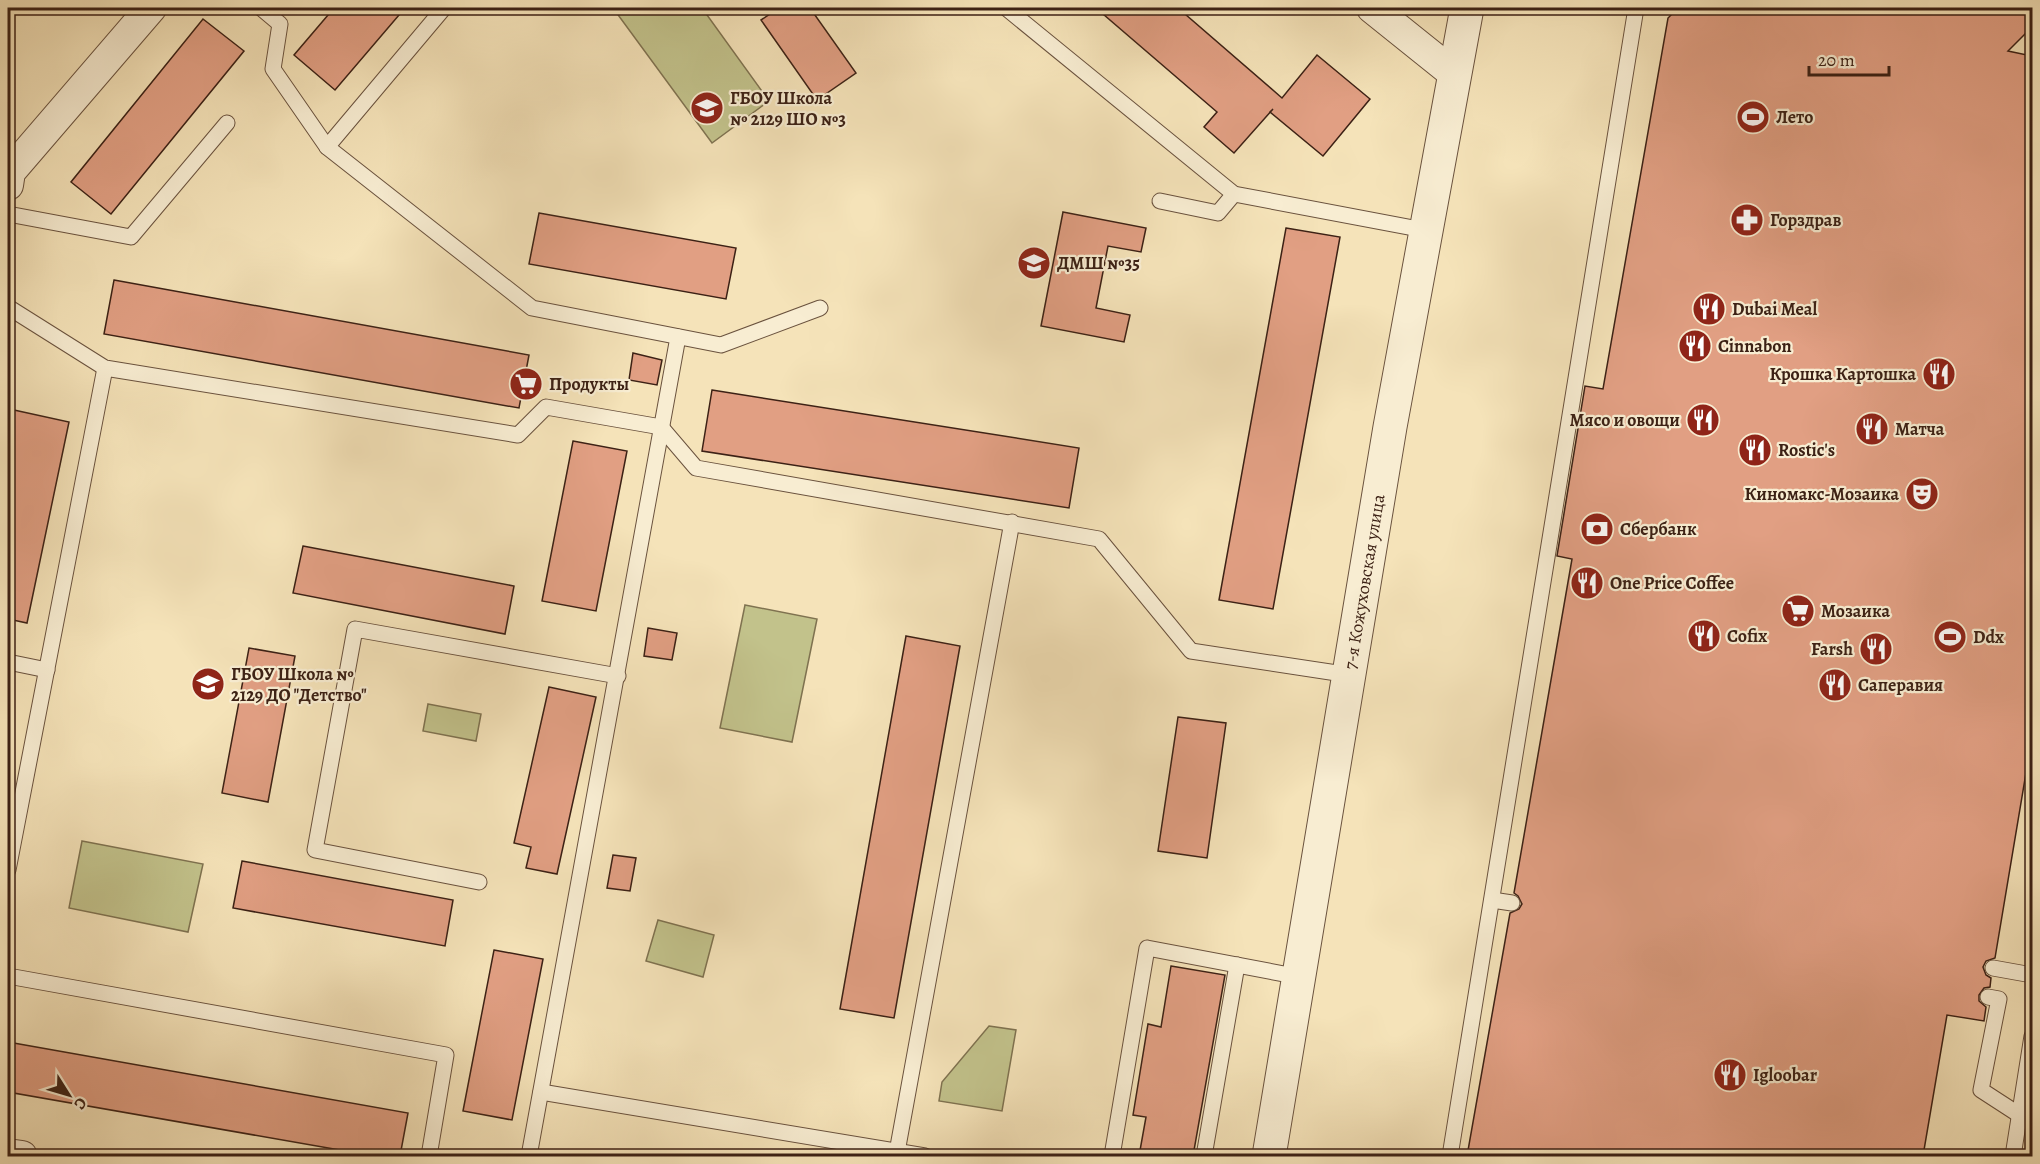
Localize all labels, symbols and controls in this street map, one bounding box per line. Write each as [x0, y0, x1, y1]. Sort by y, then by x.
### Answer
scale bar [1809, 39, 1888, 77]
text: 20 m [1818, 48, 1855, 72]
place label: ГБОУ Школа № 2129 ШО №3 [730, 86, 846, 131]
school or university icon: ГБОУ Школа № 2129 ШО №3 [689, 90, 725, 126]
sports icon: Лето [1735, 99, 1771, 135]
place label: Лето [1776, 105, 1813, 129]
pharmacy icon: Горздрав [1729, 202, 1765, 238]
place label: Горздрав [1770, 208, 1841, 232]
school or university icon: ДМШ №35 [1016, 245, 1052, 281]
place label: ДМШ №35 [1057, 251, 1140, 275]
restaurant icon: Dubai Meal [1691, 291, 1727, 327]
place label: Dubai Meal [1732, 297, 1818, 321]
restaurant icon: Cinnabon [1677, 328, 1713, 364]
place label: Cinnabon [1718, 334, 1792, 358]
restaurant icon: Крошка Картошка [1921, 356, 1957, 392]
place label: Крошка Картошка [1770, 362, 1916, 386]
supermarket icon: Продукты [508, 366, 544, 402]
place label: Продукты [549, 372, 629, 396]
restaurant icon: Мясо и овощи [1685, 402, 1721, 438]
place label: Мясо и овощи [1569, 408, 1680, 432]
restaurant icon: Матча [1854, 411, 1890, 447]
place label: Матча [1895, 417, 1945, 441]
restaurant icon: Rostic's [1737, 432, 1773, 468]
place label: Rostic's [1778, 438, 1835, 462]
theatre icon: Киномакс-Мозаика [1904, 476, 1940, 512]
place label: Киномакс-Мозаика [1744, 482, 1899, 506]
street label: 7-я Кожуховская улица [1338, 492, 1391, 671]
bank icon: Сбербанк [1579, 511, 1615, 547]
place label: Сбербанк [1620, 517, 1697, 541]
restaurant icon: One Price Coffee [1569, 565, 1605, 601]
place label: One Price Coffee [1610, 571, 1734, 595]
supermarket icon: Мозаика [1780, 593, 1816, 629]
place label: Мозаика [1821, 599, 1890, 623]
restaurant icon: Cofix [1686, 618, 1722, 654]
sports icon: Ddx [1932, 619, 1968, 655]
place label: Cofix [1727, 624, 1767, 648]
place label: Ddx [1973, 625, 2004, 649]
restaurant icon: Farsh [1858, 631, 1894, 667]
place label: Farsh [1811, 637, 1853, 661]
place label: ГБОУ Школа № 2129 ДО "Детство" [231, 662, 367, 707]
school or university icon: ГБОУ Школа № 2129 ДО "Детство" [190, 666, 226, 702]
restaurant icon: Саперавия [1817, 667, 1853, 703]
place label: Саперавия [1858, 673, 1943, 697]
restaurant icon: Igloobar [1712, 1057, 1748, 1093]
place label: Igloobar [1753, 1063, 1818, 1087]
north arrow [39, 1065, 99, 1125]
text: С [68, 1093, 92, 1114]

